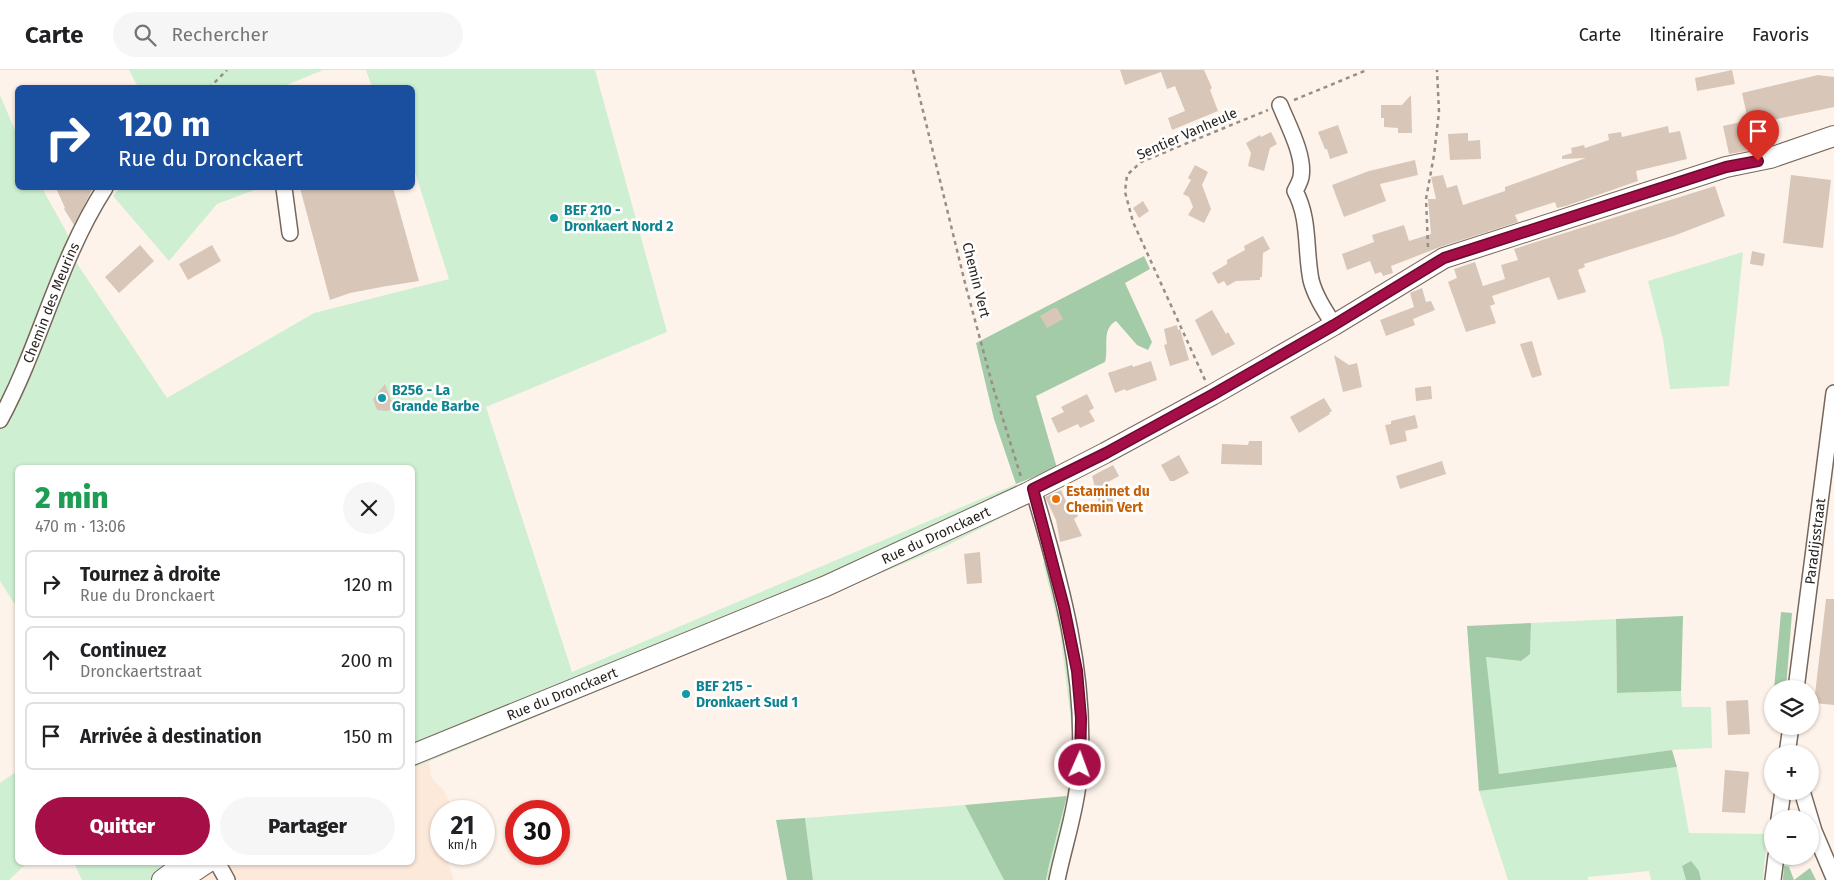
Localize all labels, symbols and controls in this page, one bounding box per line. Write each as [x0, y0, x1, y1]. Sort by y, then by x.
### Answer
search box [113, 12, 463, 57]
text: Carte [25, 21, 83, 49]
icon: search [131, 21, 159, 49]
text: Rechercher [171, 23, 268, 46]
text: Carte [1579, 24, 1621, 46]
text: Itinéraire [1649, 24, 1724, 46]
text: Favoris [1752, 24, 1809, 46]
text: 120 m [118, 103, 211, 145]
street label: Sentier Vanheule [1134, 104, 1240, 164]
icon: right [35, 105, 100, 170]
pin [1737, 110, 1779, 161]
icon: arrive [1744, 117, 1772, 145]
text: Rue du Dronckaert [118, 145, 303, 172]
place label: BEF 210 - Dronkaert Nord 2 [564, 202, 673, 235]
marker: BEF 210 - Dronkaert Nord 2 [548, 212, 560, 224]
street label: Chemin des Meurins [19, 239, 83, 365]
street label: Chemin Vert [958, 241, 994, 320]
place label: B256 - La Grande Barbe [392, 382, 480, 415]
marker: B256 - La Grande Barbe [376, 392, 388, 404]
text: 2 min [35, 480, 108, 516]
button: close [343, 482, 395, 534]
place label: Estaminet du Chemin Vert [1066, 483, 1150, 516]
marker: Estaminet du Chemin Vert [1050, 493, 1062, 505]
street label: Paradijsstraat [1801, 496, 1829, 585]
street label: Rue du Dronckaert [879, 502, 994, 568]
text: 470 m · 13:06 [35, 517, 125, 536]
text: Tournez à droite [80, 563, 221, 586]
icon: right [37, 570, 65, 598]
text: 120 m [343, 573, 393, 596]
text: Rue du Dronckaert [80, 586, 215, 605]
text: Continuez [80, 639, 166, 662]
icon: ahead [37, 646, 65, 674]
text: 200 m [341, 649, 393, 672]
text: Dronckaertstraat [80, 662, 202, 681]
street label: Rue du Dronckaert [504, 663, 621, 724]
place label: BEF 215 - Dronkaert Sud 1 [696, 678, 798, 711]
map controls [1764, 680, 1819, 865]
button: layers [1764, 680, 1819, 735]
marker: BEF 215 - Dronkaert Sud 1 [680, 688, 692, 700]
icon: arrive [37, 722, 65, 750]
text: Arrivée à destination [80, 725, 262, 748]
text: 150 m [343, 725, 393, 748]
position arrow [1053, 738, 1105, 790]
button: + [1764, 745, 1819, 800]
button: Quitter [35, 797, 210, 855]
button: Partager [220, 797, 395, 855]
speed limit sign: 30 [505, 800, 570, 865]
button: − [1764, 810, 1819, 865]
text: 21 [451, 811, 474, 841]
text: km/h [448, 838, 477, 852]

